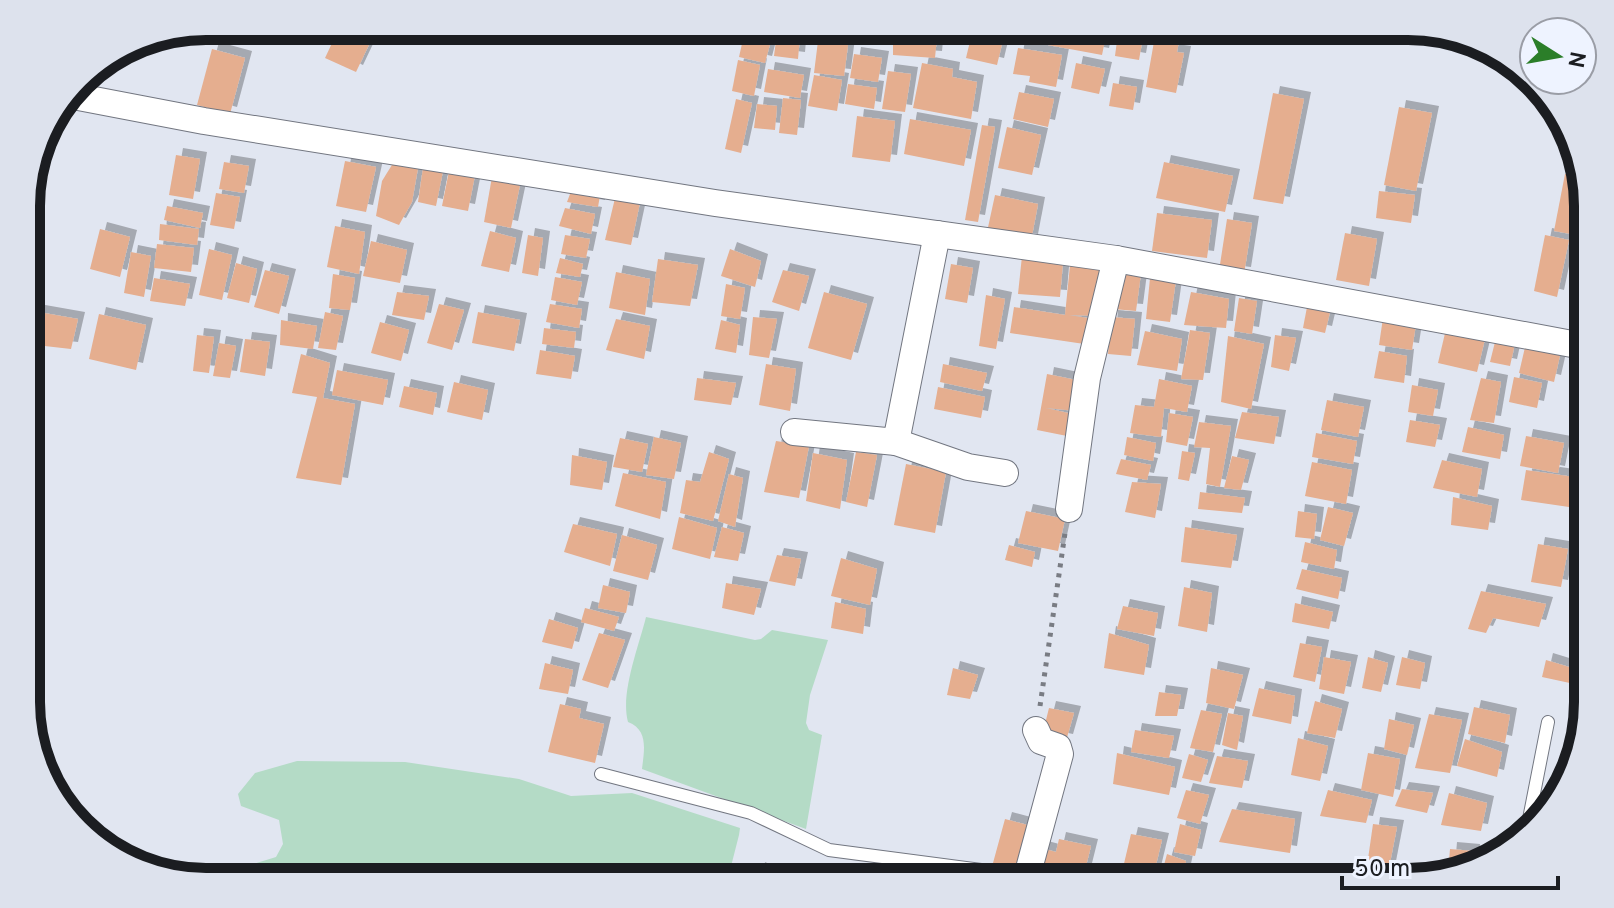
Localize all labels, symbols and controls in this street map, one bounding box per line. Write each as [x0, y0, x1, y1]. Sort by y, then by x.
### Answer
north arrow [1518, 16, 1598, 96]
text: N [1560, 49, 1590, 70]
scale bar [1342, 840, 1558, 890]
text: 50 m [1354, 855, 1410, 885]

